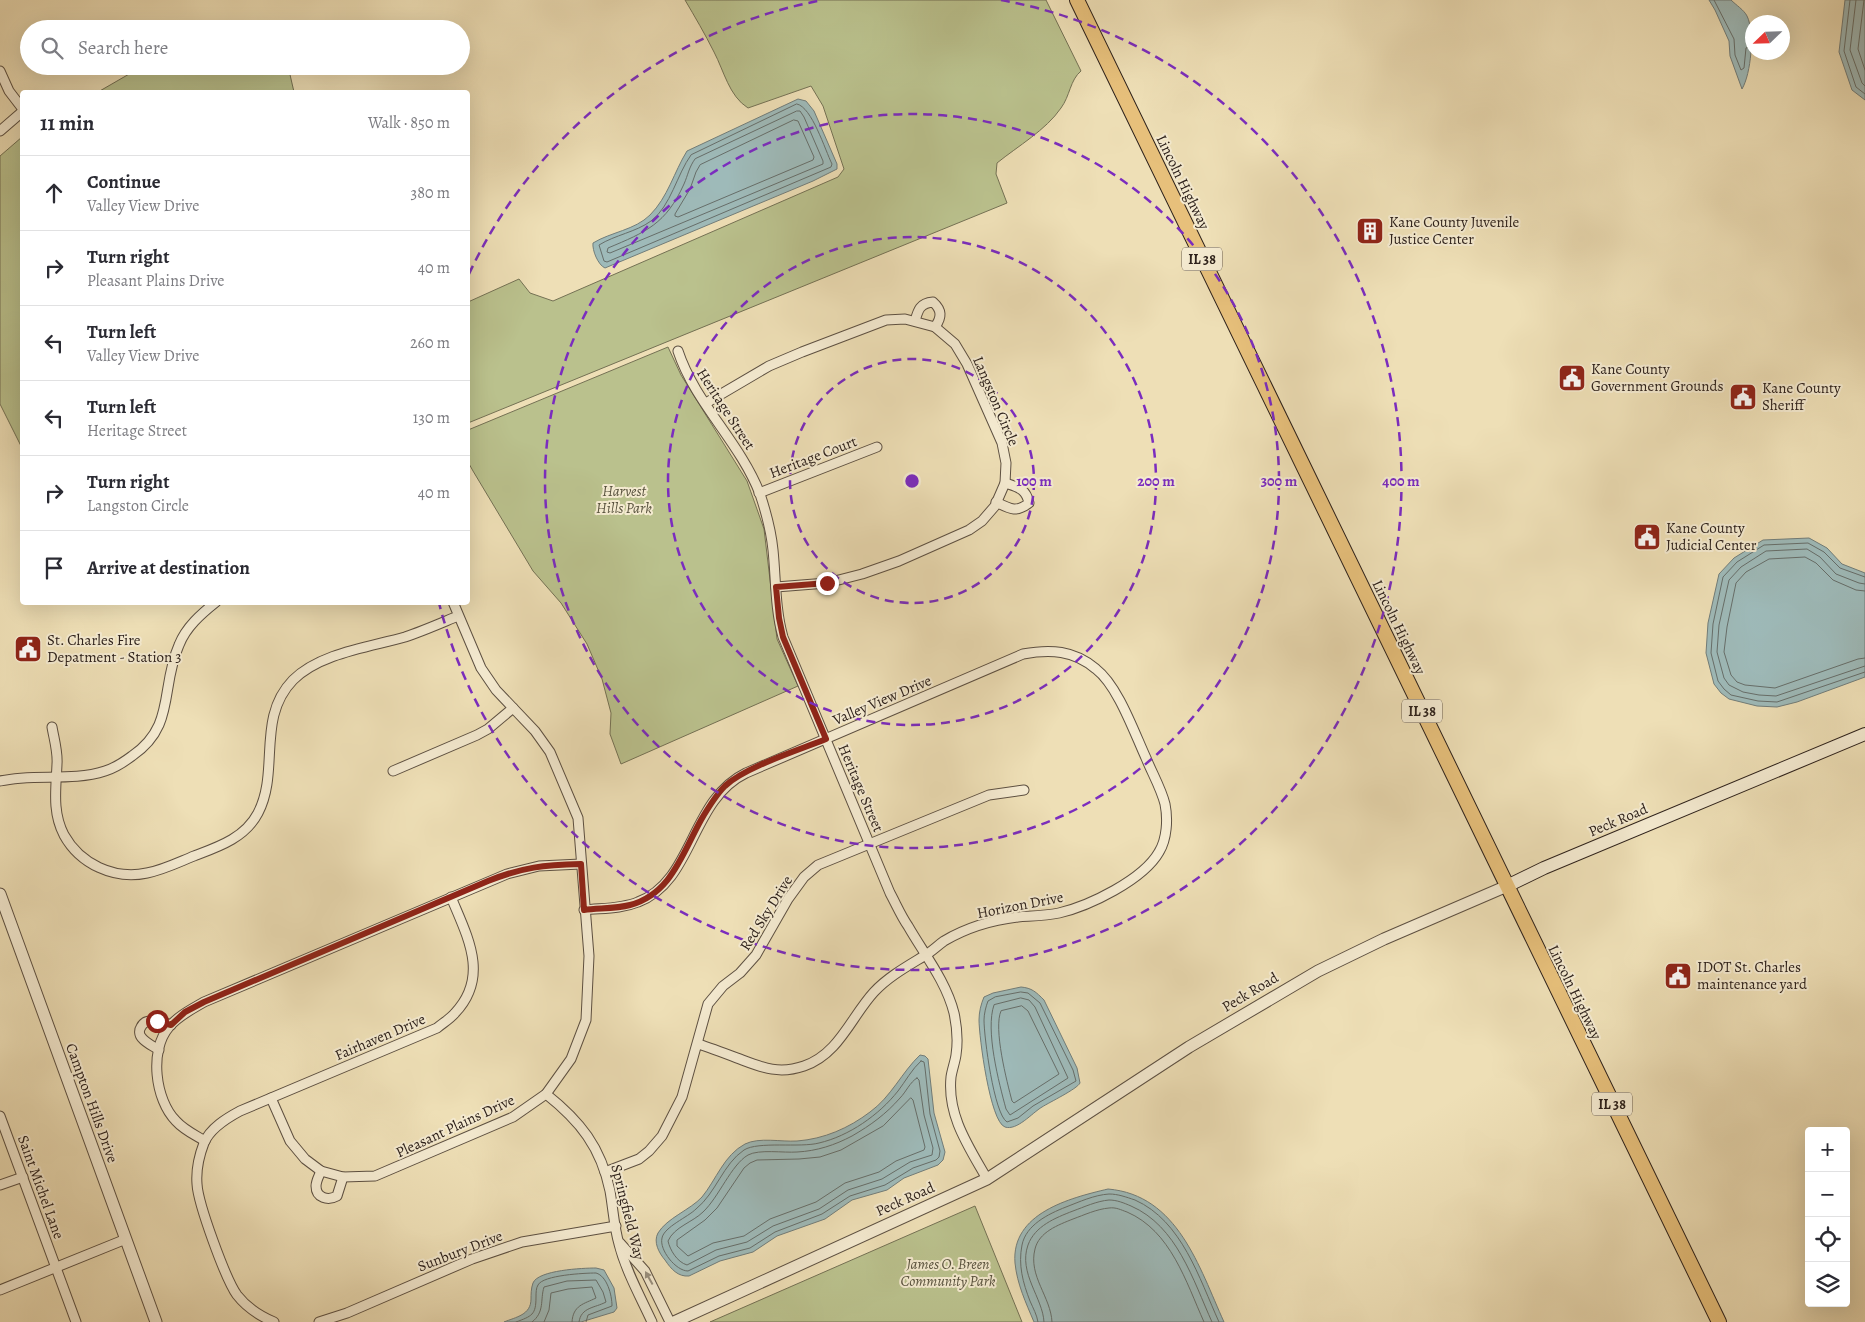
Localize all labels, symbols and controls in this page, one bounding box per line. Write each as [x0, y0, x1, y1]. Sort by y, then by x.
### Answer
north arrow [1745, 15, 1790, 60]
search box [20, 20, 470, 75]
icon: search [38, 34, 66, 62]
text: Search here [78, 35, 168, 61]
text: 11 min [40, 109, 94, 137]
text: Walk · 850 m [368, 112, 450, 134]
street label: Lincoln Highway [1151, 131, 1215, 233]
text: Continue [87, 169, 161, 195]
icon: ahead [40, 179, 68, 207]
text: 380 m [411, 182, 450, 204]
text: Valley View Drive [87, 195, 199, 217]
place label: Kane County Juvenile Justice Center [1389, 212, 1520, 249]
building icon: Kane County Juvenile Justice Center [1355, 216, 1385, 246]
text: Turn right [87, 244, 169, 270]
road number: IL 38 [1182, 248, 1222, 270]
icon: right [40, 254, 68, 282]
text: 40 m [418, 257, 450, 279]
text: Pleasant Plains Drive [87, 270, 224, 292]
text: Turn left [87, 319, 156, 345]
icon: left [40, 329, 68, 357]
text: 260 m [410, 332, 450, 354]
text: Valley View Drive [87, 345, 199, 367]
street label: Langston Circle [968, 353, 1024, 449]
place label: Kane County Government Grounds [1591, 359, 1724, 396]
public building icon: Kane County Government Grounds [1557, 363, 1587, 393]
street label: Heritage Street [692, 364, 760, 454]
place label: Kane County Sheriff [1762, 378, 1841, 415]
public building icon: Kane County Sheriff [1728, 382, 1758, 412]
text: Turn left [87, 394, 156, 420]
icon: left [40, 404, 68, 432]
text: 130 m [413, 407, 450, 429]
text: Heritage Street [87, 420, 187, 442]
street label: Heritage Court [766, 431, 860, 483]
text: Turn right [87, 469, 169, 495]
text: 100 m [1016, 471, 1052, 491]
text: 200 m [1137, 471, 1175, 491]
text: 300 m [1261, 471, 1298, 491]
text: 400 m [1382, 471, 1420, 491]
centre of rings [903, 472, 921, 490]
icon: right [40, 479, 68, 507]
park label: Harvest Hills Park [596, 481, 652, 518]
text: 40 m [418, 482, 450, 504]
text: Langston Circle [87, 495, 189, 517]
place label: Kane County Judicial Center [1666, 518, 1757, 555]
public building icon: Kane County Judicial Center [1632, 522, 1662, 552]
icon: arrive [40, 554, 68, 582]
text: Arrive at destination [87, 555, 250, 581]
route end [816, 572, 839, 595]
street label: Lincoln Highway [1367, 576, 1431, 678]
place label: St. Charles Fire Depatment - Station 3 [47, 630, 182, 667]
public building icon: St. Charles Fire Depatment - Station 3 [13, 634, 43, 664]
street label: Valley View Drive [829, 670, 935, 730]
road number: IL 38 [1402, 699, 1442, 722]
street label: Heritage Street [833, 741, 889, 835]
street label: Peck Road [1585, 798, 1651, 841]
street label: Red Sky Drive [735, 871, 797, 954]
street label: Horizon Drive [975, 887, 1065, 923]
street label: Lincoln Highway [1543, 941, 1607, 1043]
place label: IDOT St. Charles maintenance yard [1697, 957, 1808, 994]
public building icon: IDOT St. Charles maintenance yard [1663, 961, 1693, 991]
street label: Peck Road [1218, 967, 1283, 1017]
street label: Fairhaven Drive [332, 1009, 429, 1065]
route start [146, 1010, 169, 1033]
street label: Campton Hills Drive [61, 1040, 123, 1166]
street label: Pleasant Plains Drive [392, 1090, 518, 1162]
road number: IL 38 [1592, 1092, 1632, 1116]
map controls [1805, 1127, 1850, 1307]
button: + [1805, 1127, 1850, 1172]
street label: Saint Michel Lane [13, 1132, 69, 1242]
street label: Springfield Way [606, 1162, 650, 1262]
button: − [1805, 1172, 1850, 1217]
street label: Peck Road [872, 1177, 938, 1221]
button: locate [1805, 1217, 1850, 1262]
street label: Sunbury Drive [415, 1226, 506, 1276]
park label: James O. Breen Community Park [900, 1254, 996, 1291]
button: layers [1805, 1262, 1850, 1307]
one-way arrow [645, 1271, 653, 1286]

